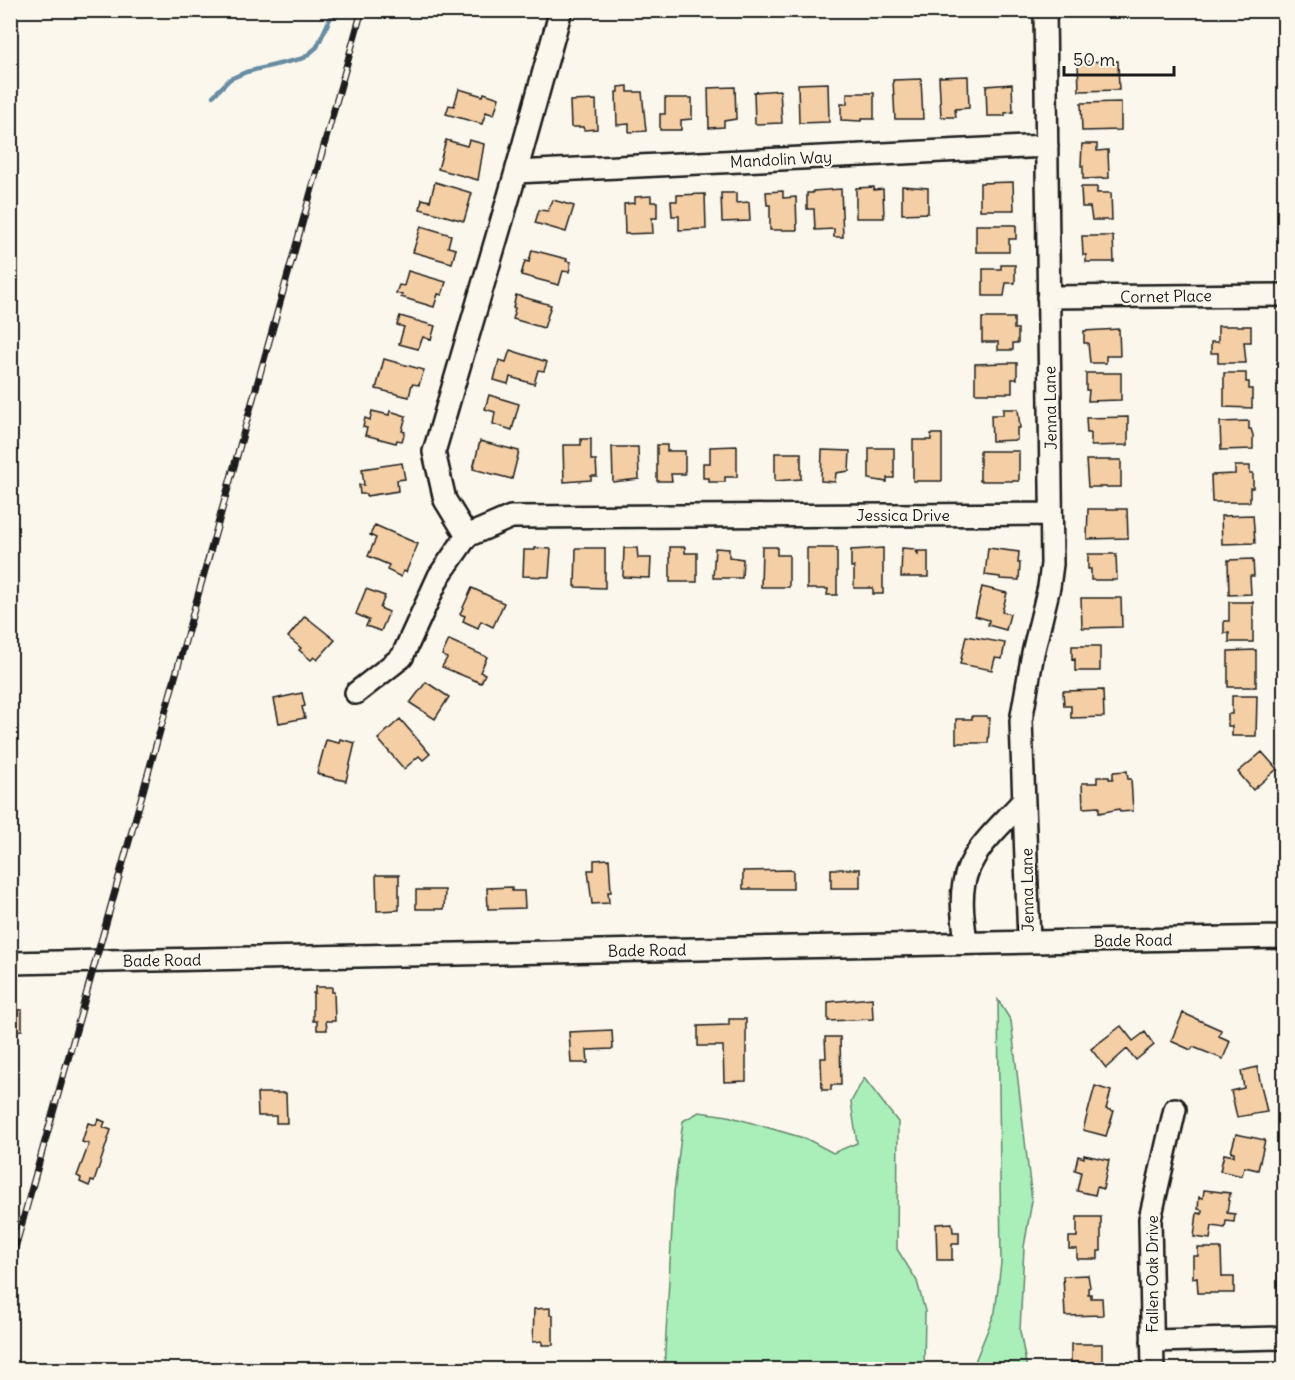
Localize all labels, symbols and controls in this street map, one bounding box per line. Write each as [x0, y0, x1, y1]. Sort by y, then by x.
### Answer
scale bar [1064, 39, 1174, 77]
text: 50 m [1073, 48, 1115, 71]
street label: Mandolin Way [730, 146, 832, 172]
street label: Cornet Place [1120, 285, 1212, 307]
street label: Jenna Lane [1039, 366, 1061, 450]
street label: Jessica Drive [856, 505, 950, 525]
street label: Jenna Lane [1016, 848, 1038, 932]
street label: Bade Road [1093, 929, 1173, 951]
street label: Bade Road [607, 939, 687, 961]
street label: Bade Road [122, 949, 202, 971]
street label: Fallen Oak Drive [1142, 1215, 1162, 1333]

